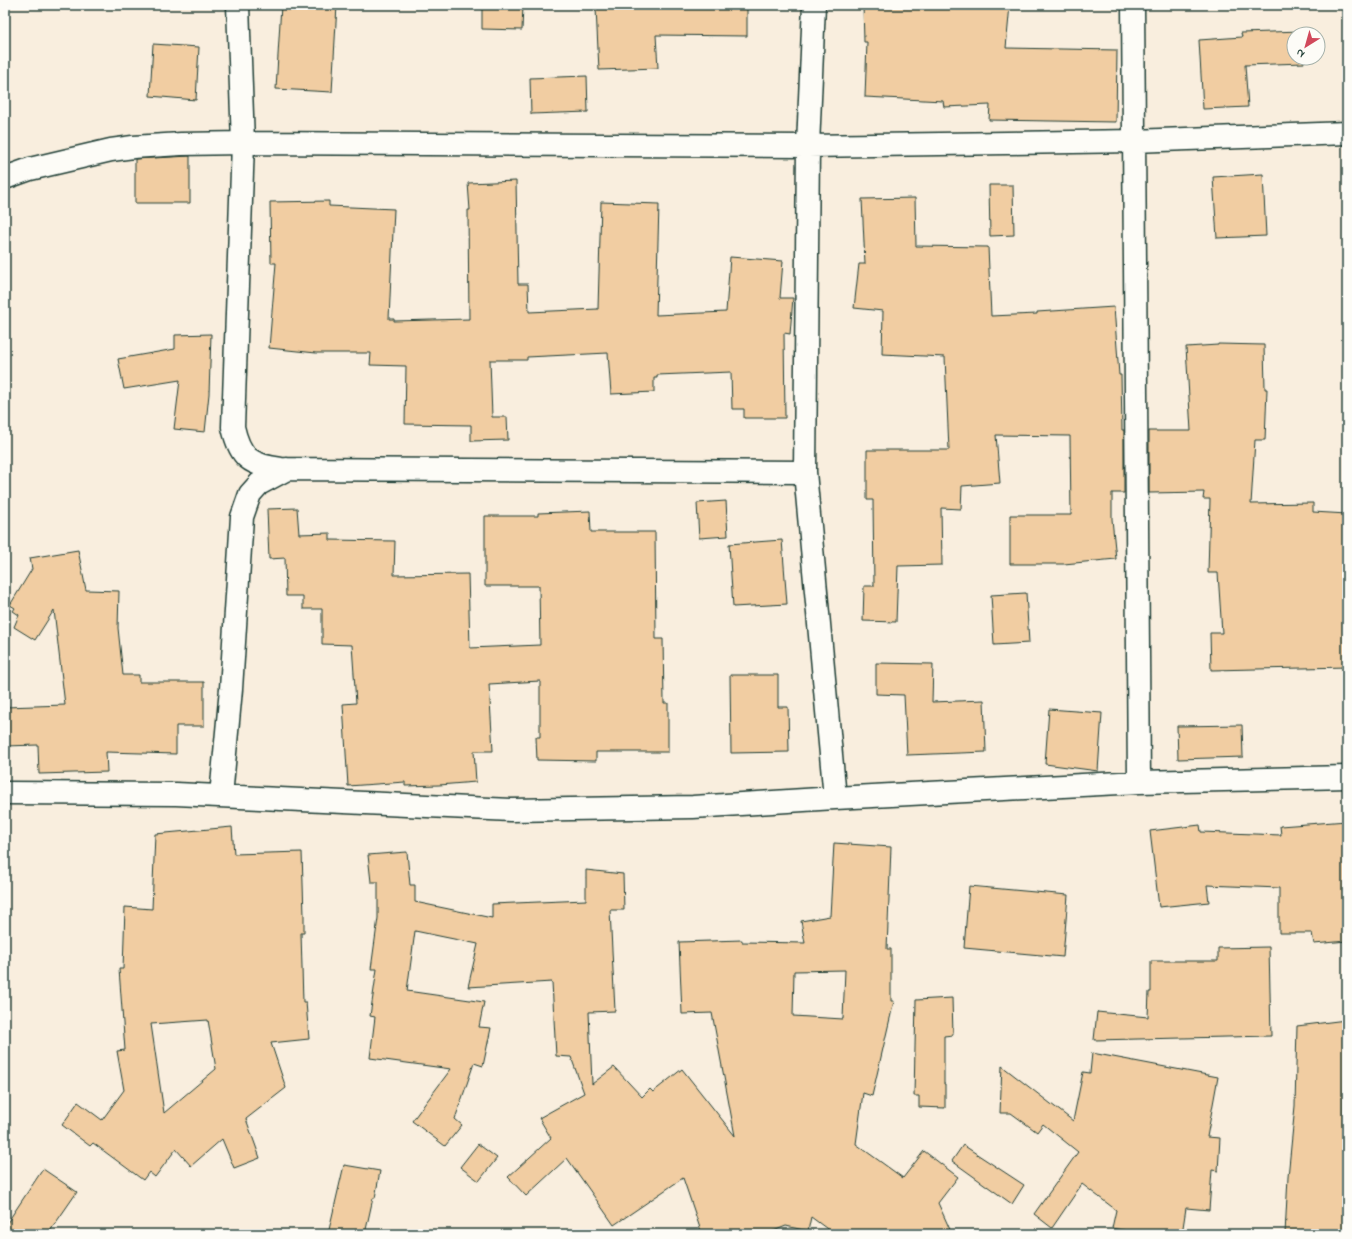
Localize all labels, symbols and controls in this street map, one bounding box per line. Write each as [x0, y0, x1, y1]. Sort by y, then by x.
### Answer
north arrow [1286, 26, 1326, 66]
text: N [1293, 45, 1308, 62]

